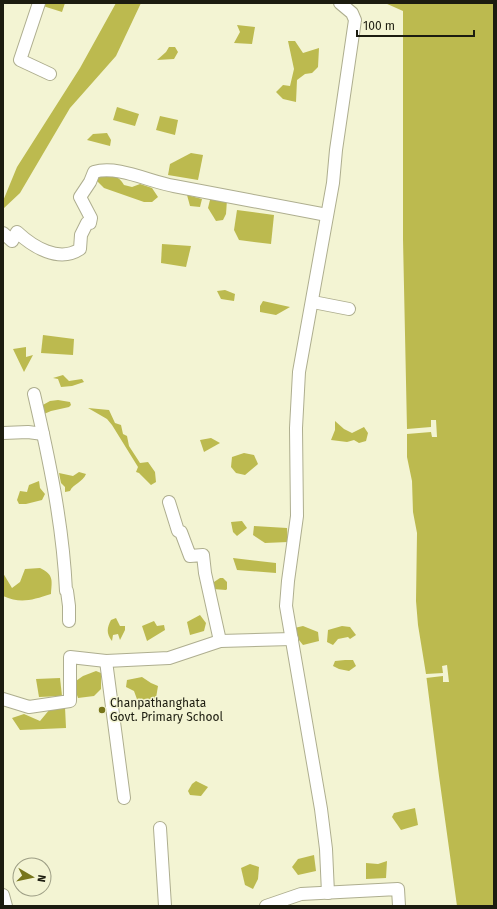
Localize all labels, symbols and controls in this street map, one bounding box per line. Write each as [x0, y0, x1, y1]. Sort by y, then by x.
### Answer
scale bar [357, 12, 474, 38]
text: 100 m [363, 19, 395, 33]
place label: Chanpathanghata Govt. Primary School [110, 696, 223, 724]
marker: Chanpathanghata Govt. Primary School [97, 705, 107, 715]
north arrow [12, 857, 52, 897]
text: N [34, 874, 48, 883]

